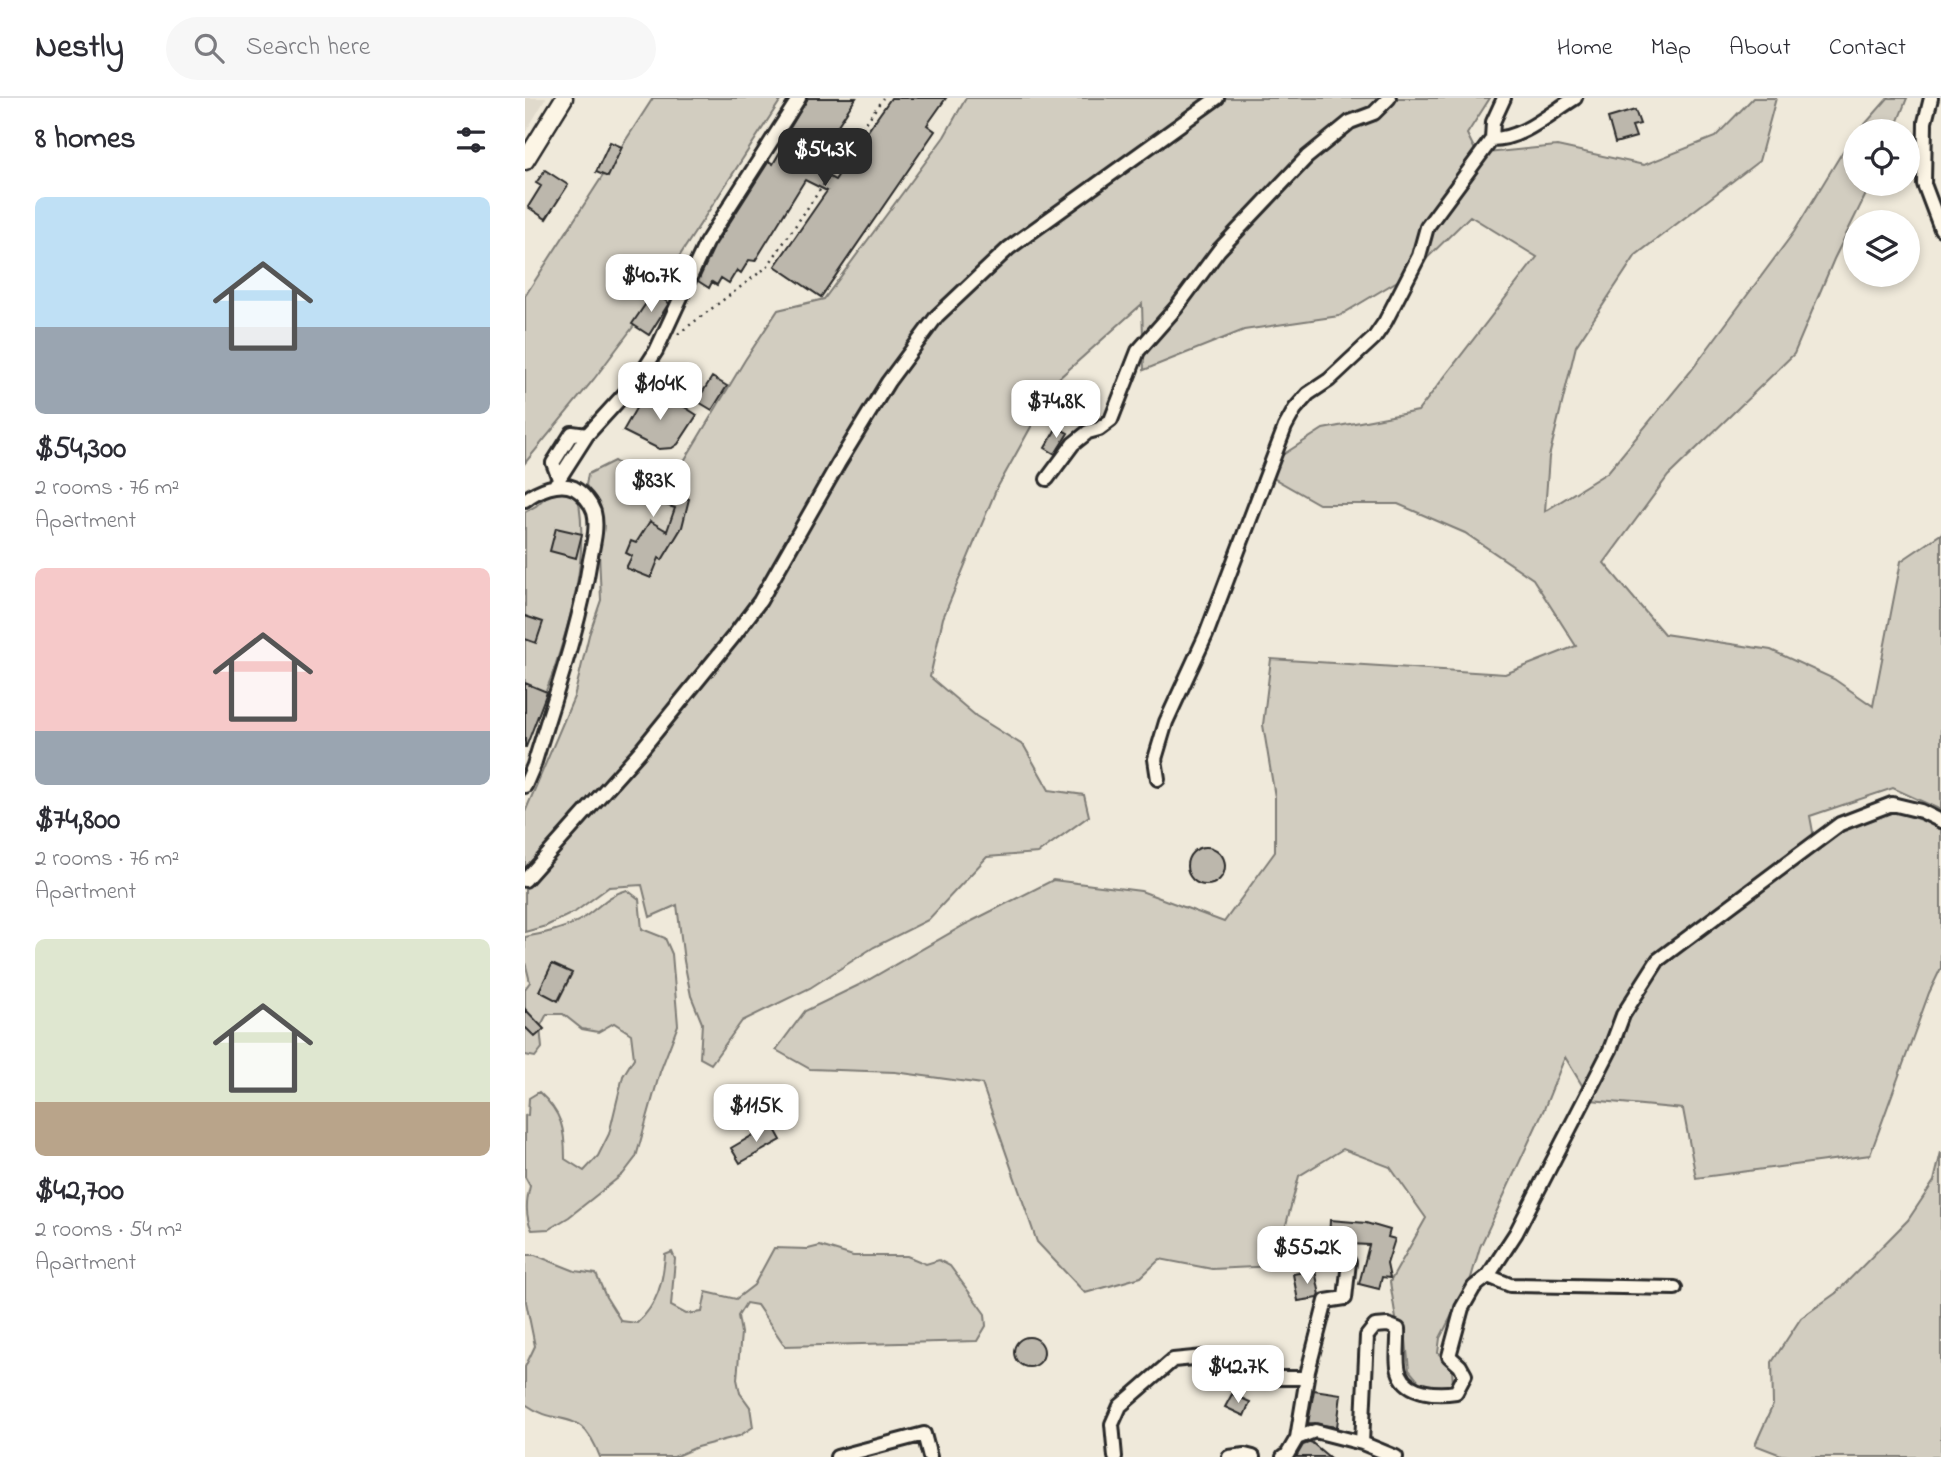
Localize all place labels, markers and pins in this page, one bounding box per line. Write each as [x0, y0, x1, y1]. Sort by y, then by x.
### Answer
pin: $54.3K [768, 129, 882, 188]
pin: $40.7K [594, 254, 708, 314]
pin: $104K [611, 362, 709, 422]
pin: $74.8K [999, 380, 1113, 440]
pin: $83K [612, 460, 694, 519]
pin: $115K [707, 1084, 805, 1144]
pin: $55.2K [1250, 1226, 1364, 1286]
pin: $42.7K [1181, 1346, 1295, 1405]

